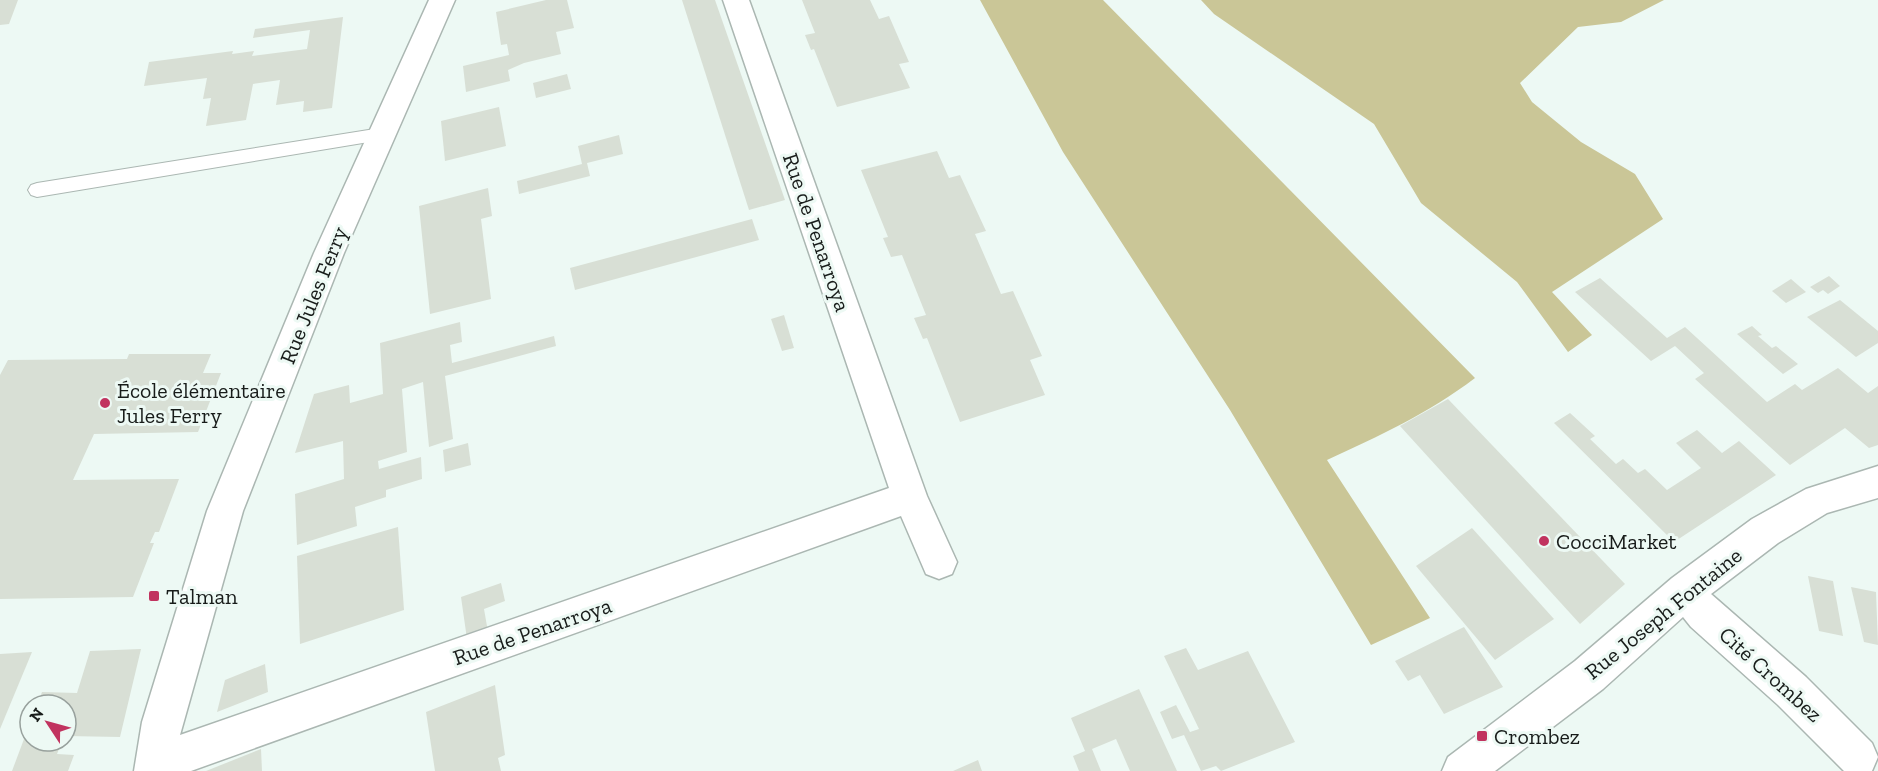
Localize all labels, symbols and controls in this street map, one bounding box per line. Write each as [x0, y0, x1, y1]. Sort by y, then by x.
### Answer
street label: Rue de Penarroya [777, 149, 856, 315]
street label: Rue Jules Ferry [274, 222, 354, 368]
place label: École élémentaire Jules Ferry [117, 377, 286, 429]
marker: École élémentaire Jules Ferry [98, 396, 112, 410]
place label: CocciMarket [1556, 528, 1677, 555]
marker: CocciMarket [1537, 534, 1551, 548]
street label: Rue Joseph Fontaine [1579, 542, 1747, 685]
place label: Talman [166, 583, 238, 610]
marker: Talman [147, 589, 161, 603]
street label: Rue de Penarroya [449, 592, 615, 671]
street label: Cité Crombez [1713, 621, 1828, 728]
north arrow [18, 693, 78, 753]
text: N [25, 704, 48, 725]
place label: Crombez [1494, 723, 1580, 750]
marker: Crombez [1475, 729, 1489, 743]

